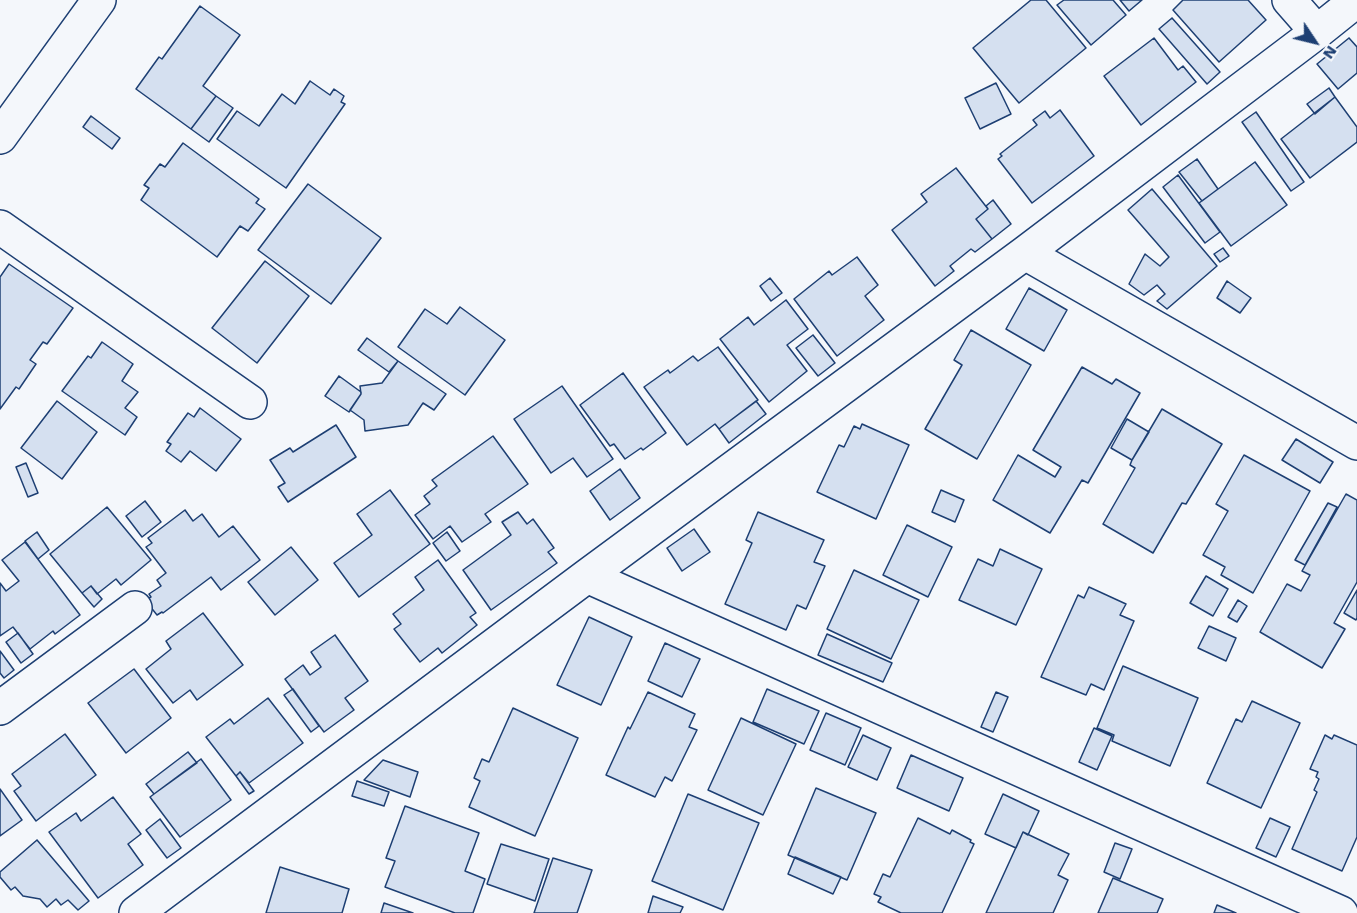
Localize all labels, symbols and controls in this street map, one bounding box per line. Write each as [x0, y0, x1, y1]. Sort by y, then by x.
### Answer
north arrow [1285, 12, 1345, 72]
text: N [1319, 42, 1341, 63]

